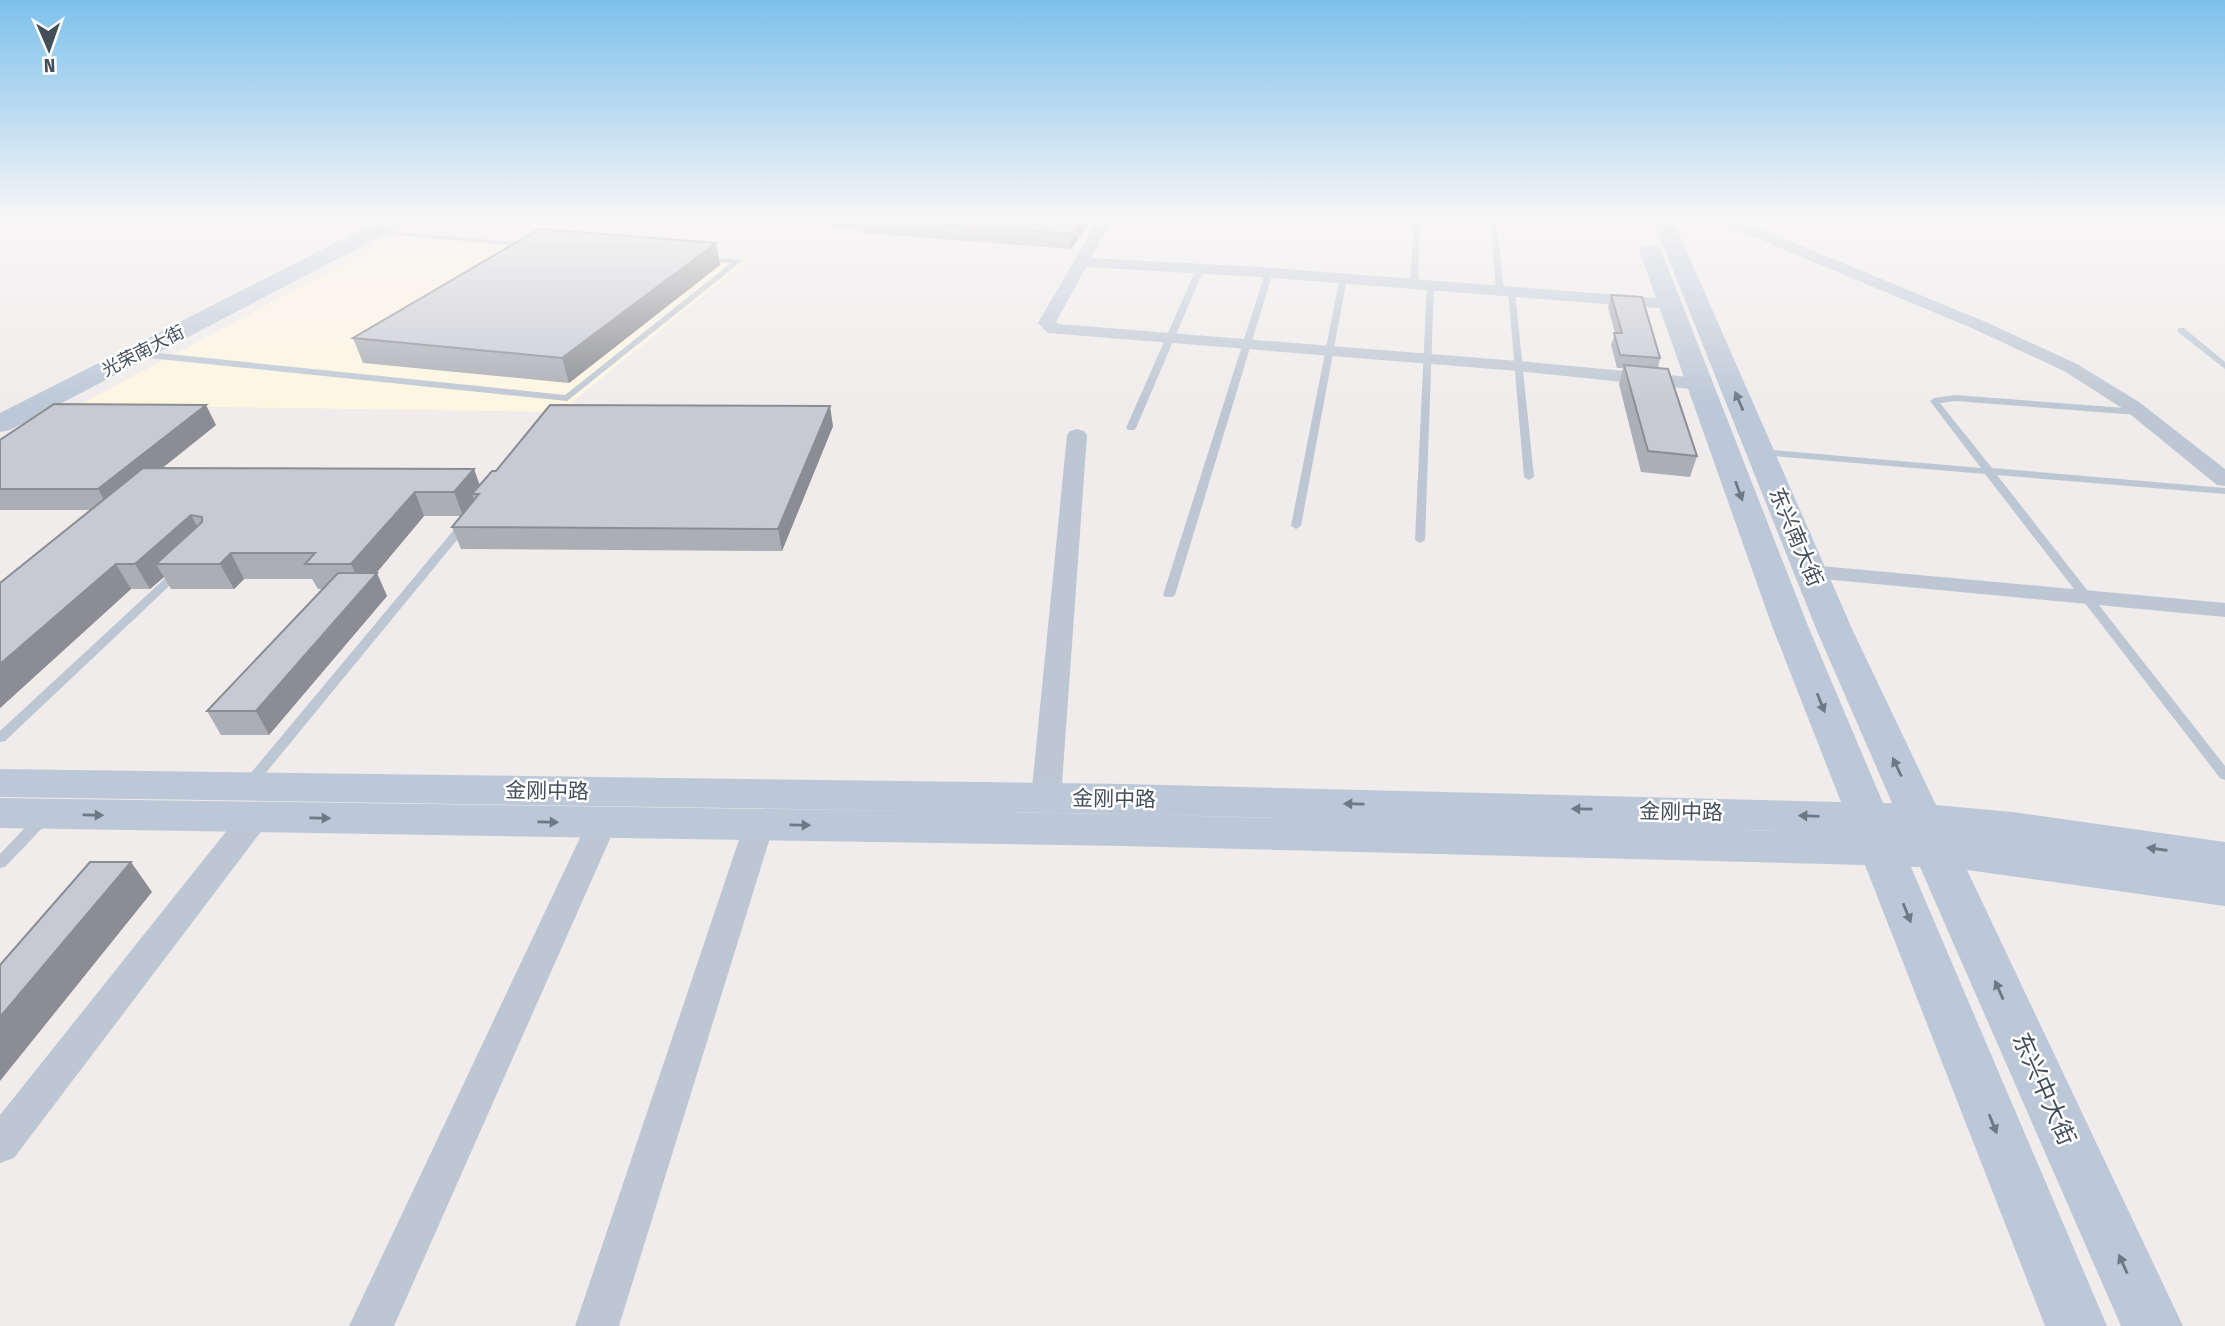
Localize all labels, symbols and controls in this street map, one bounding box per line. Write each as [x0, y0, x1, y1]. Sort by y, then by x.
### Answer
north arrow [14, 14, 84, 84]
text: N [43, 54, 56, 77]
street label: 光荣南大街 [98, 321, 188, 381]
one-way arrow [1733, 391, 1744, 412]
one-way arrow [1734, 480, 1745, 501]
street label: 东兴南大街 [1764, 484, 1828, 590]
one-way arrow [1815, 693, 1827, 713]
one-way arrow [1891, 757, 1902, 778]
street label: 金刚中路 [505, 777, 589, 805]
street label: 金刚中路 [1072, 785, 1156, 813]
street label: 金刚中路 [1639, 798, 1723, 826]
one-way arrow [1343, 799, 1365, 810]
one-way arrow [1571, 804, 1593, 815]
one-way arrow [82, 809, 104, 821]
one-way arrow [1798, 810, 1820, 821]
one-way arrow [309, 812, 331, 824]
one-way arrow [537, 816, 559, 827]
one-way arrow [789, 820, 811, 831]
one-way arrow [2146, 843, 2168, 854]
one-way arrow [1901, 903, 1913, 923]
one-way arrow [1993, 980, 2004, 1000]
street label: 东兴中大街 [2007, 1028, 2081, 1150]
one-way arrow [1988, 1113, 1999, 1134]
one-way arrow [2117, 1254, 2129, 1274]

